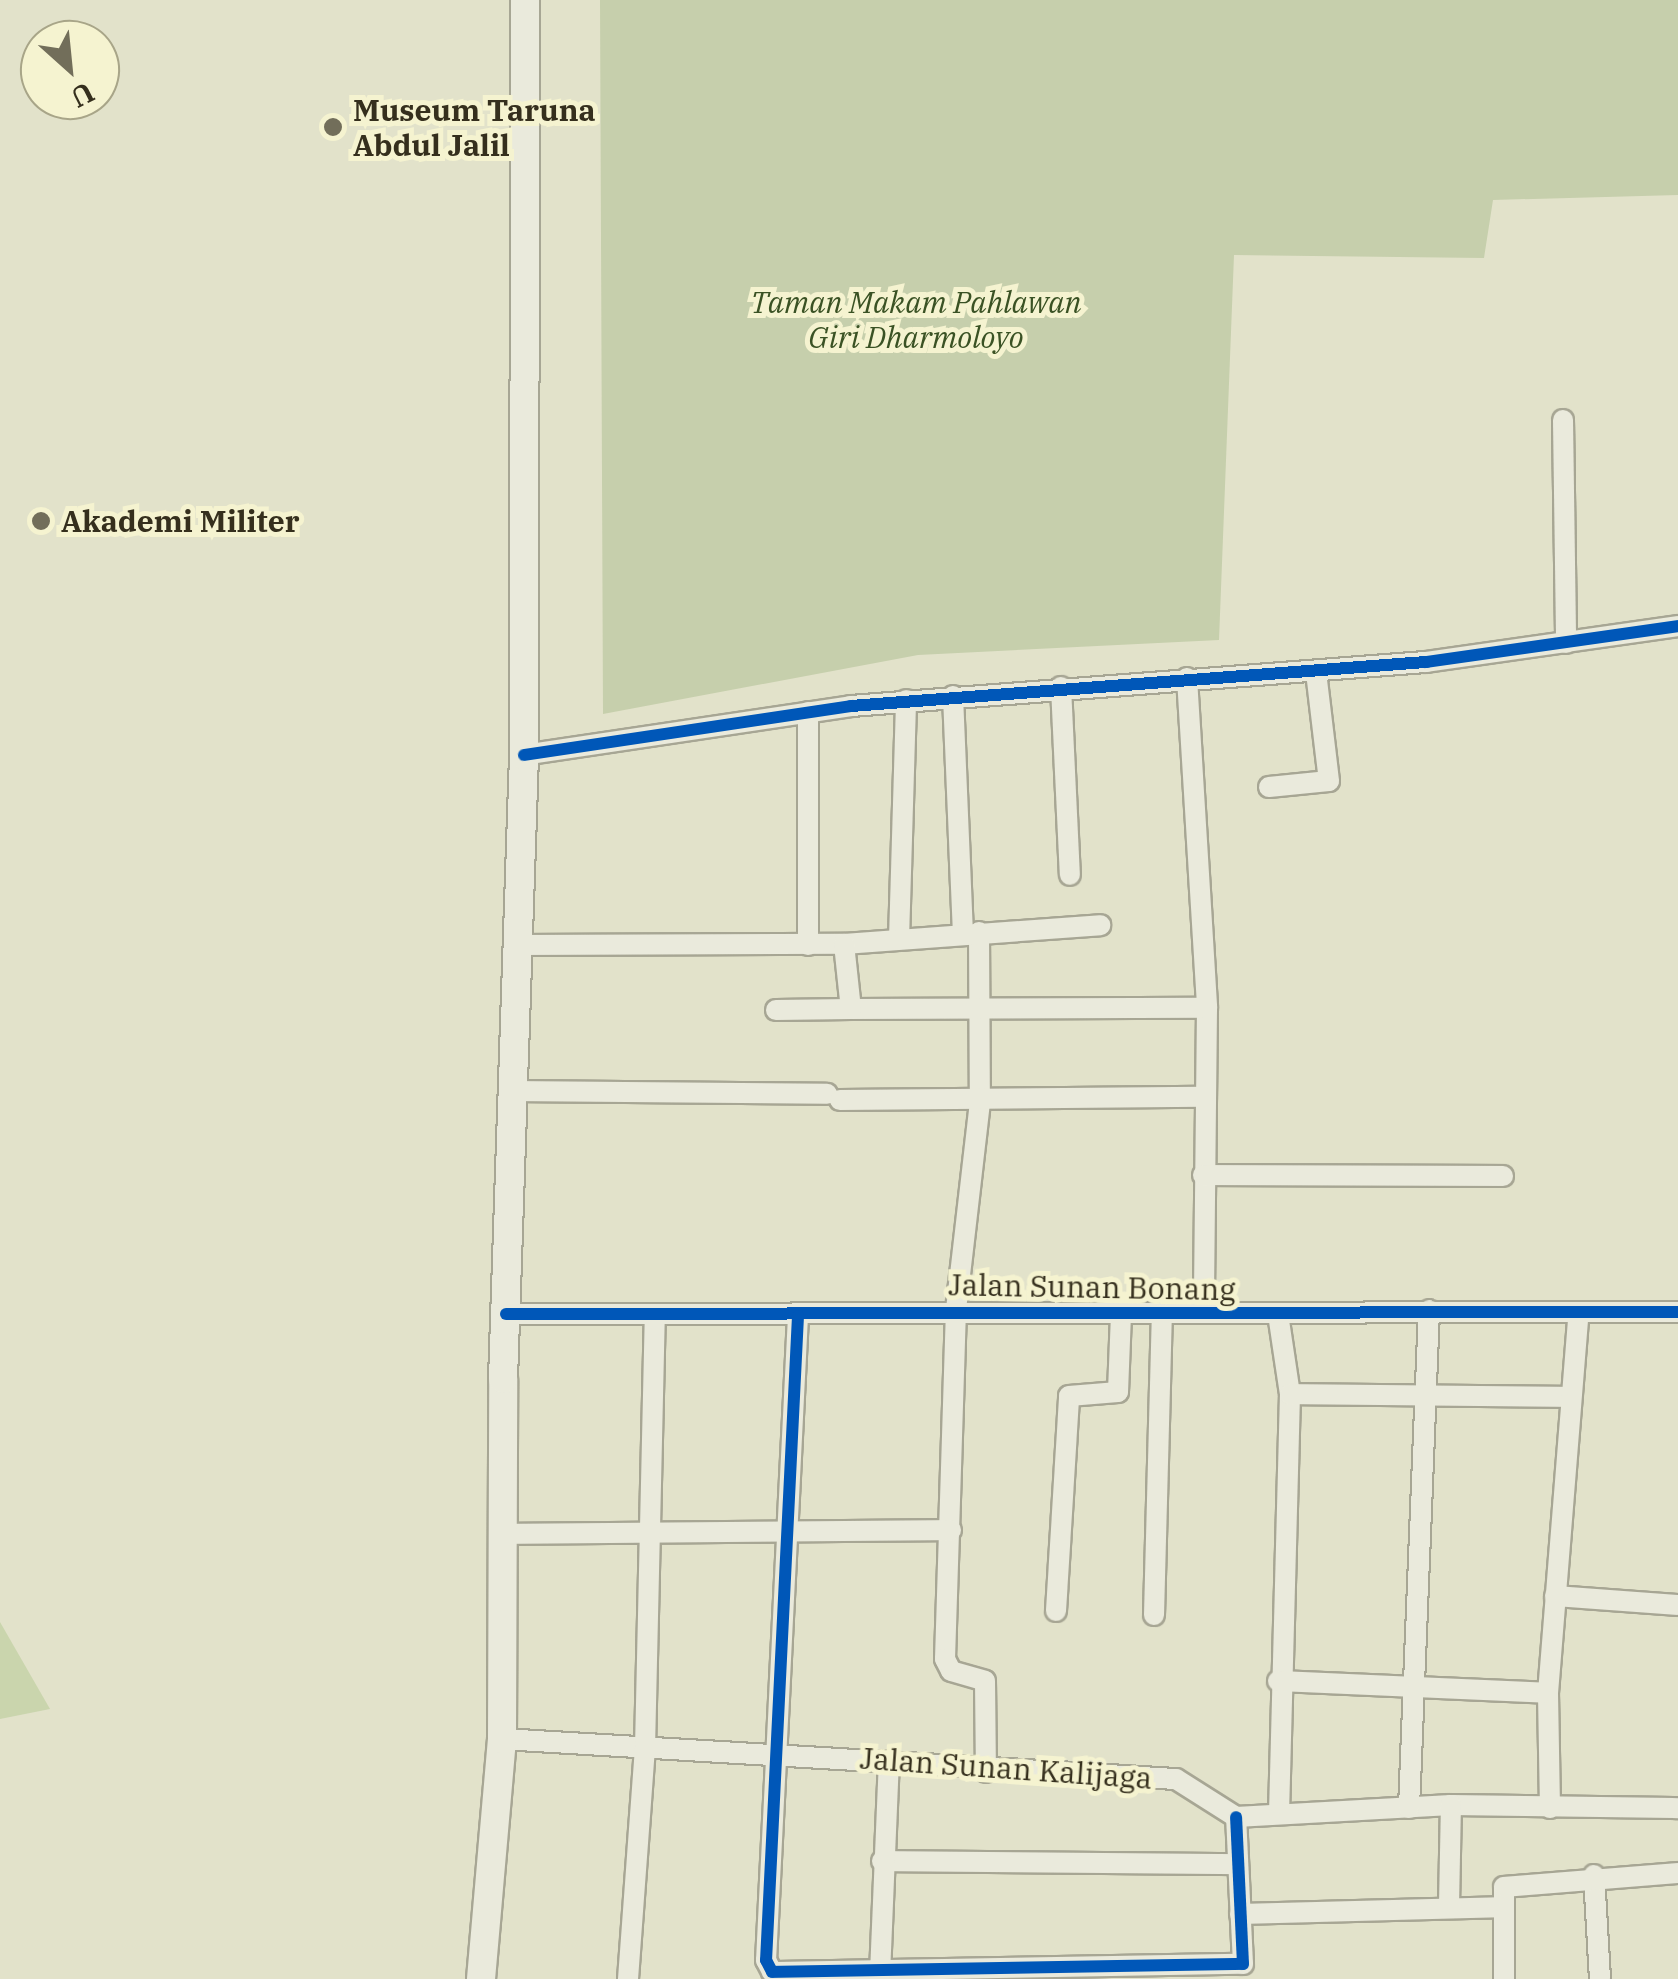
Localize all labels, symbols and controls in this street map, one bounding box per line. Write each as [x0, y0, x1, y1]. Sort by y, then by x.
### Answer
north arrow [20, 20, 120, 120]
text: U [65, 74, 101, 117]
place label: Museum Taruna Abdul Jalil [353, 92, 596, 162]
marker: Museum Taruna Abdul Jalil [322, 116, 344, 138]
park label: Taman Makam Pahlawan Giri Dharmoloyo [750, 284, 1082, 354]
place label: Akademi Militer [61, 503, 300, 539]
marker: Akademi Militer [30, 510, 52, 532]
street label: Jalan Sunan Bonang [948, 1266, 1236, 1308]
street label: Jalan Sunan Kalijaga [859, 1740, 1153, 1796]

